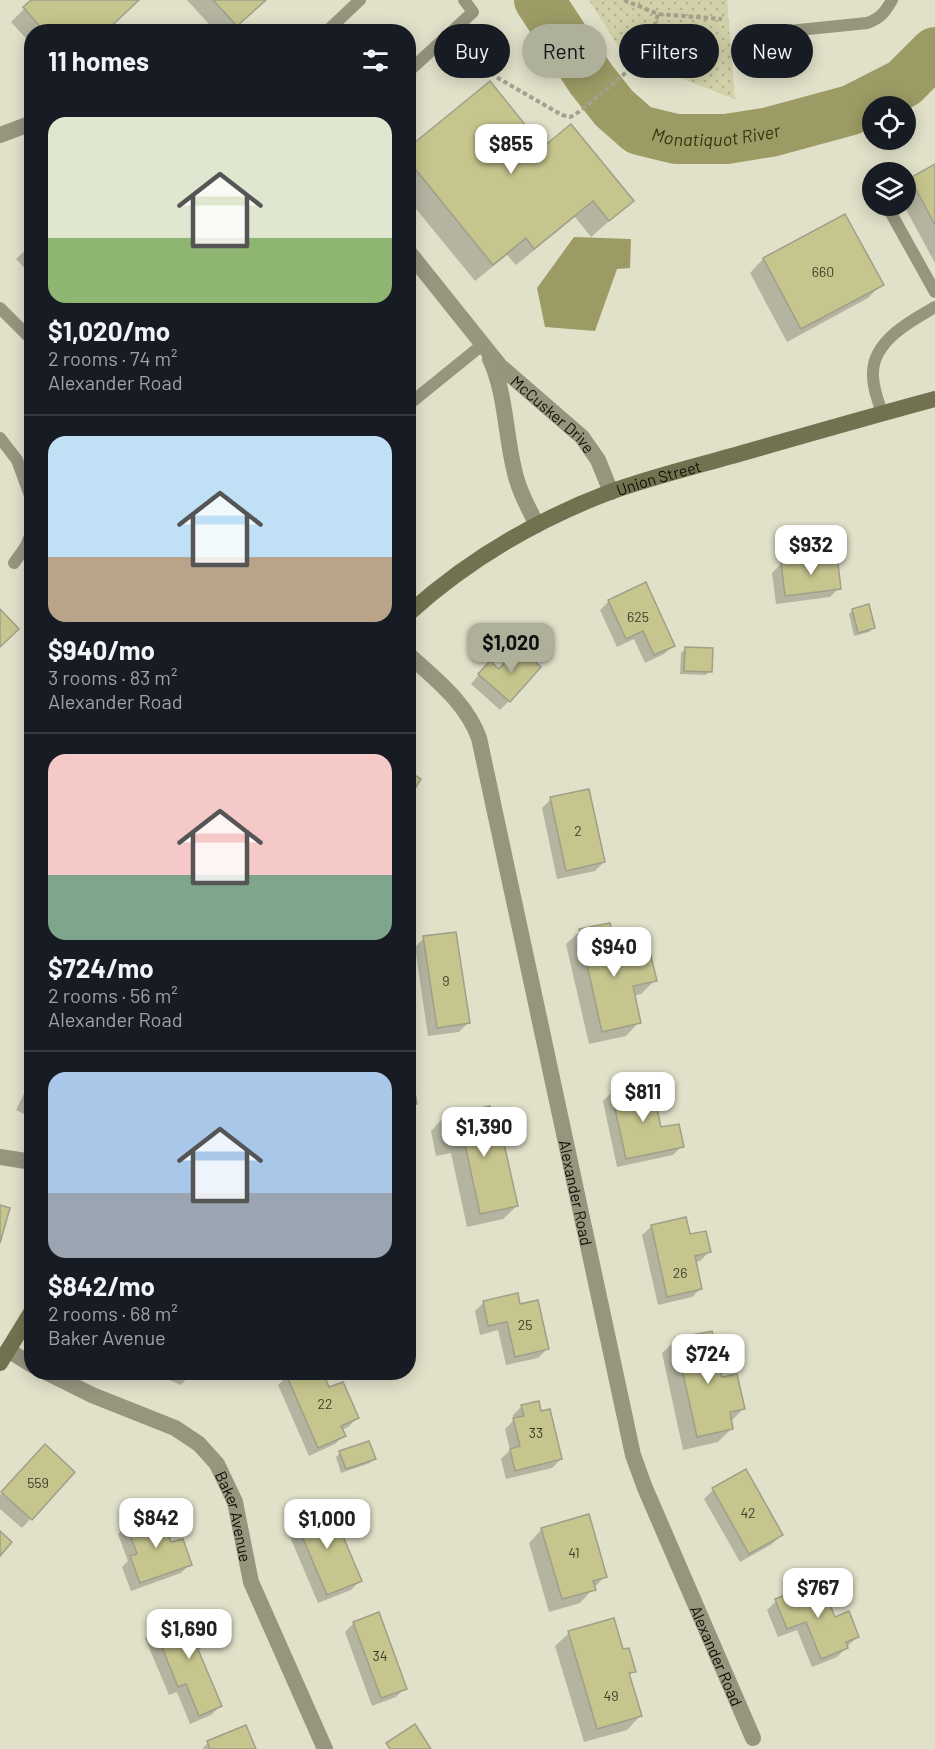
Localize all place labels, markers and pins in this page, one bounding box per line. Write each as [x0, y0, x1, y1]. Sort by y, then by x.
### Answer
pin: $855 [475, 124, 547, 175]
pin: $932 [775, 525, 847, 576]
pin: $1,020 [462, 623, 560, 674]
pin: $940 [578, 927, 650, 978]
pin: $811 [607, 1072, 679, 1123]
pin: $1,390 [435, 1107, 533, 1158]
pin: $724 [672, 1334, 744, 1385]
pin: $842 [120, 1498, 192, 1549]
pin: $1,000 [278, 1499, 376, 1550]
pin: $767 [782, 1568, 854, 1619]
pin: $1,690 [140, 1609, 238, 1660]

